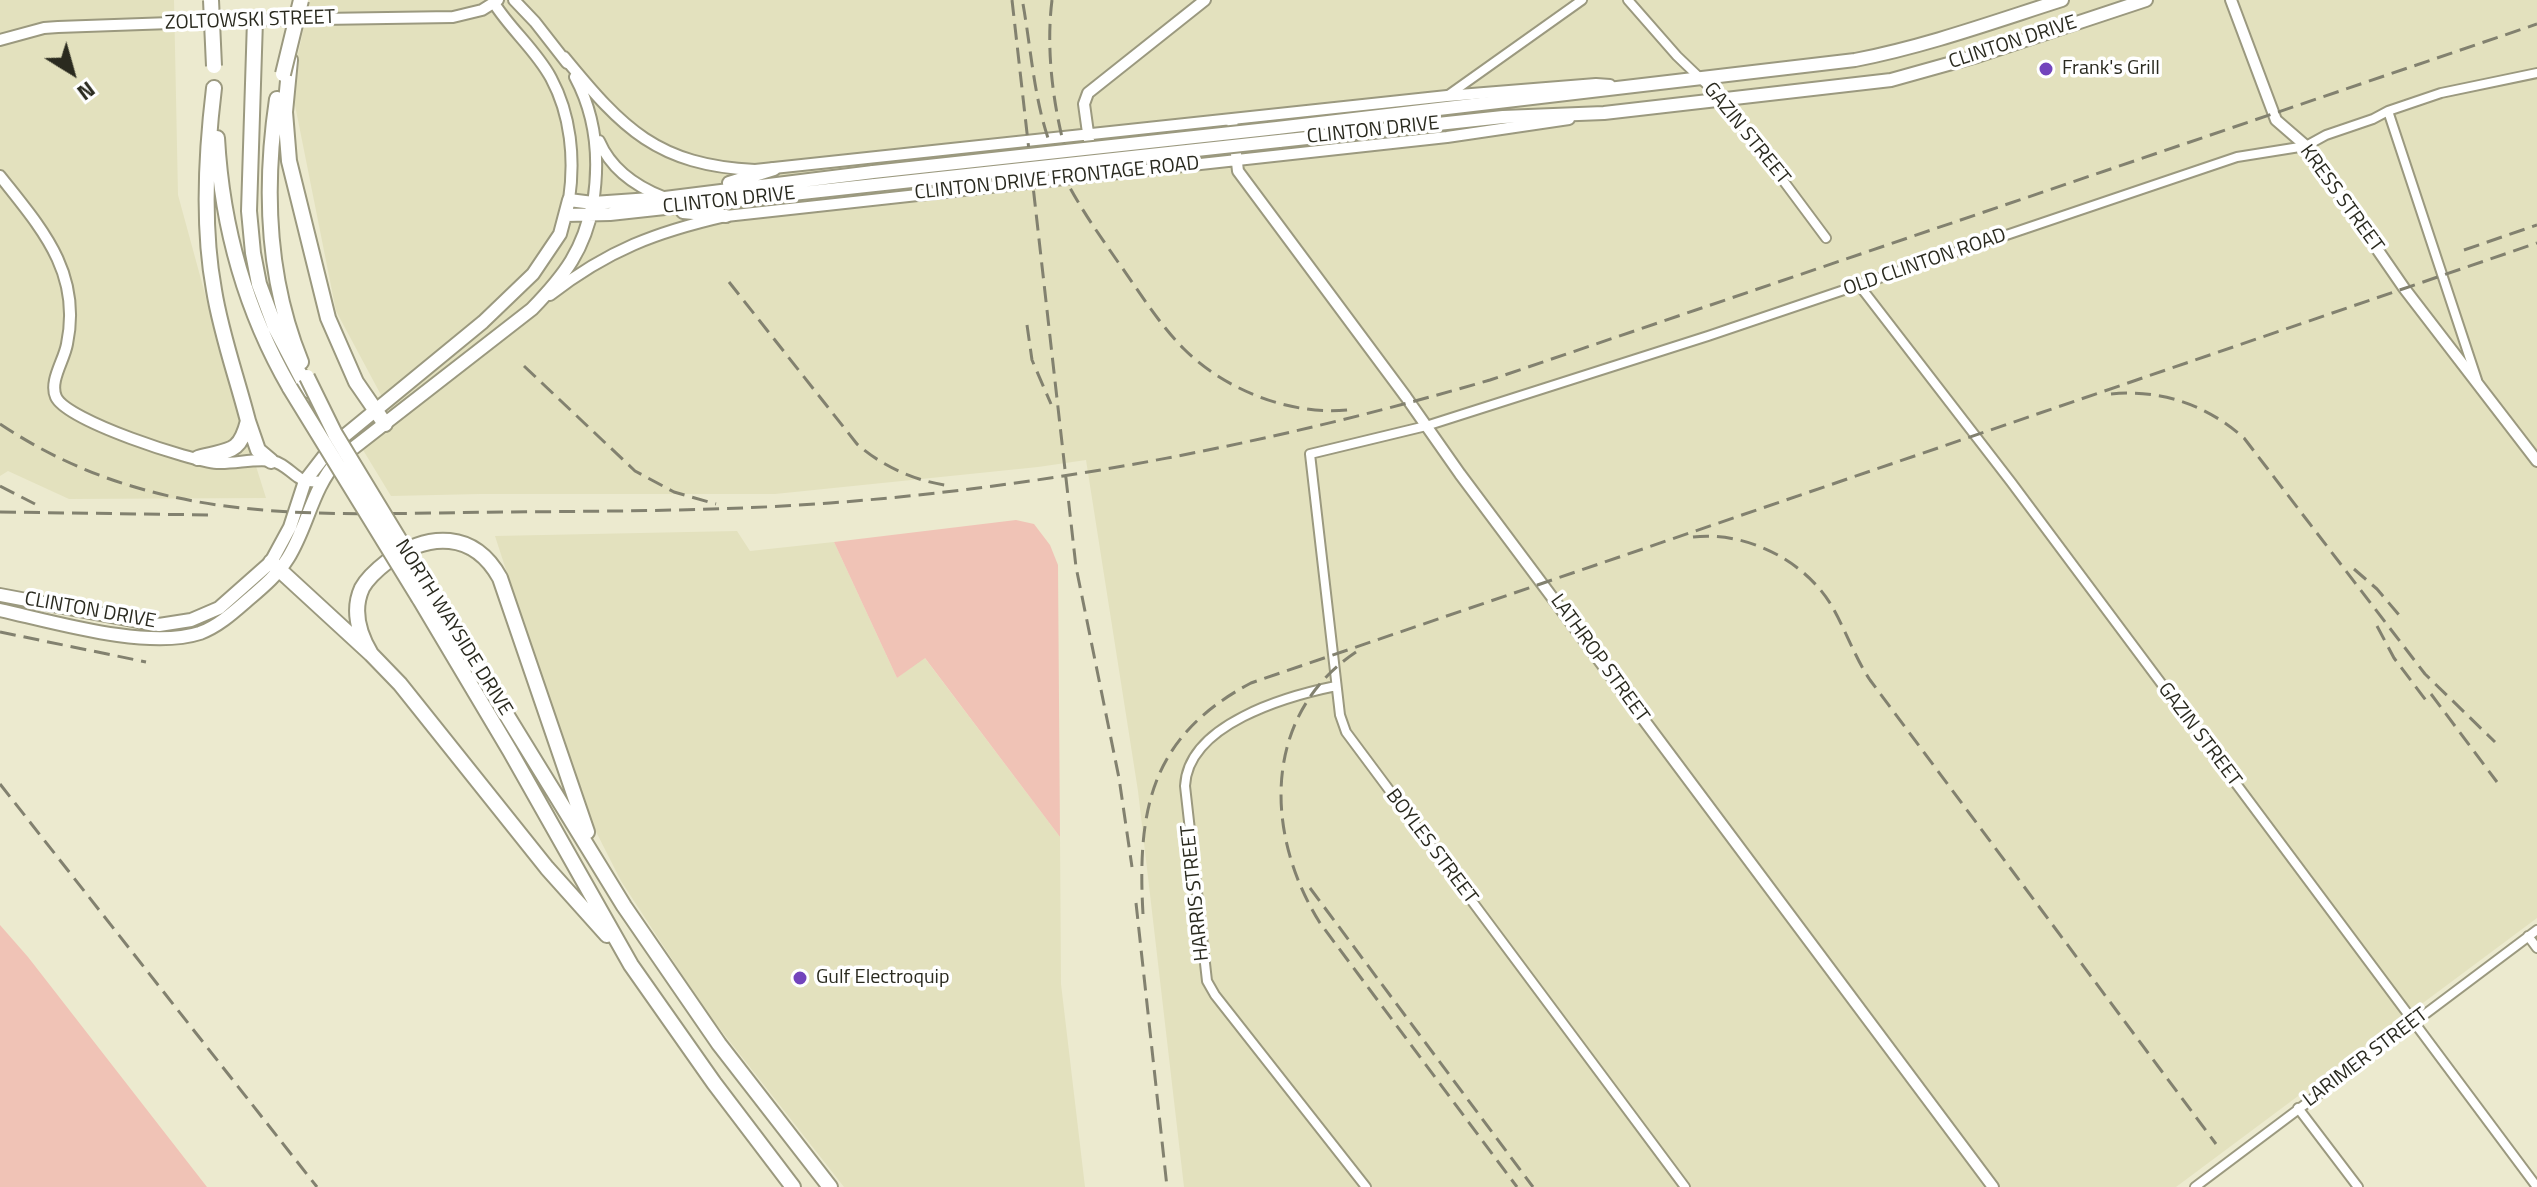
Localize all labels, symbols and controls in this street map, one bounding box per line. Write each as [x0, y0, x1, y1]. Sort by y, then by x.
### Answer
street label: ZOLTOWSKI STREET [164, 6, 336, 36]
street label: CLINTON DRIVE [1946, 11, 2080, 75]
north arrow [32, 32, 112, 112]
place label: Frank's Grill [2062, 57, 2160, 81]
marker: Frank's Grill [2037, 60, 2055, 78]
text: N [70, 73, 103, 109]
street label: GAZIN STREET [1698, 78, 1794, 190]
street label: CLINTON DRIVE [1306, 112, 1440, 150]
street label: KRESS STREET [2294, 141, 2388, 257]
street label: CLINTON DRIVE FRONTAGE ROAD [913, 152, 1201, 206]
street label: CLINTON DRIVE [662, 182, 796, 220]
street label: OLD CLINTON ROAD [1841, 224, 2009, 302]
street label: NORTH WAYSIDE DRIVE [389, 536, 517, 720]
street label: CLINTON DRIVE [22, 588, 158, 634]
street label: LATHROP STREET [1544, 590, 1654, 728]
street label: GAZIN STREET [2152, 678, 2246, 792]
street label: BOYLES STREET [1380, 785, 1482, 909]
street label: HARRIS STREET [1177, 824, 1215, 962]
place label: Gulf Electroquip [816, 966, 949, 990]
marker: Gulf Electroquip [791, 969, 809, 987]
street label: LARIMER STREET [2299, 1003, 2433, 1113]

